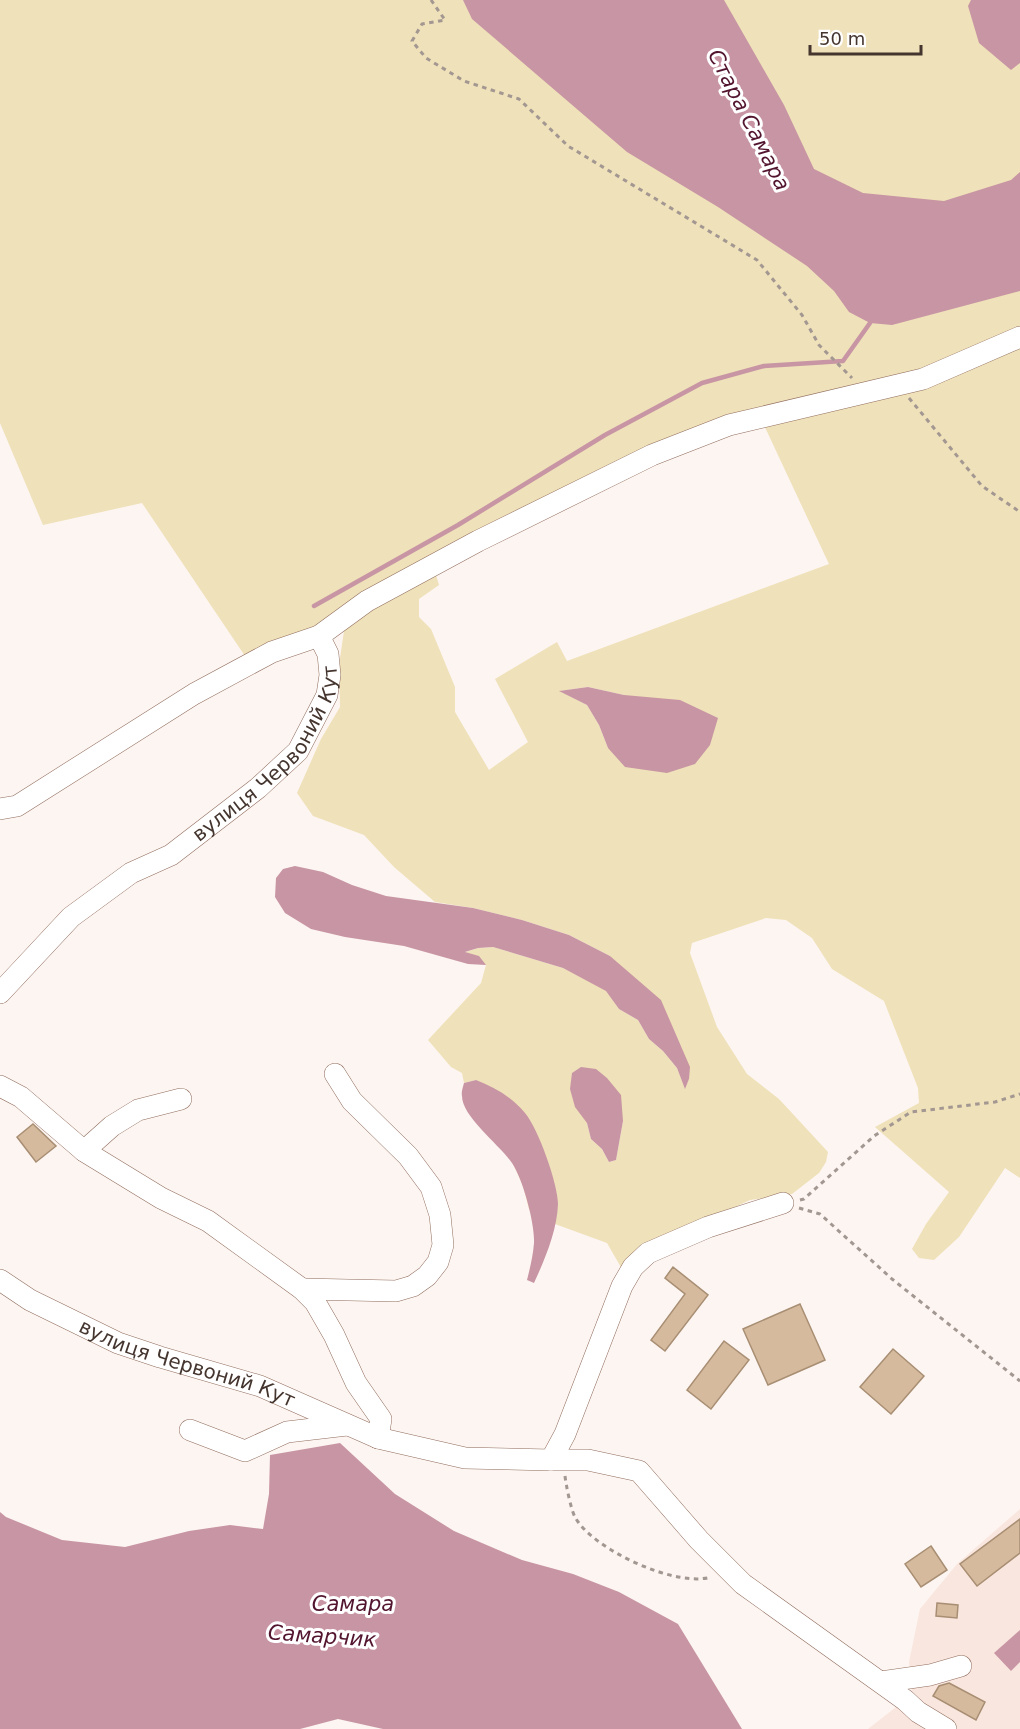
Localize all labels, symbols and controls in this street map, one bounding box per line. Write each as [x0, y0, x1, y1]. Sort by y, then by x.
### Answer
scale bar [810, 18, 921, 56]
text: 50 m [819, 28, 865, 49]
water label: Стара Самара [703, 45, 795, 195]
street label: вулиця Червоний Кут [187, 664, 342, 846]
street label: вулиця Червоний Кут [75, 1314, 299, 1412]
water label: Самара [312, 1592, 394, 1616]
water label: Самарчик [267, 1620, 377, 1652]

